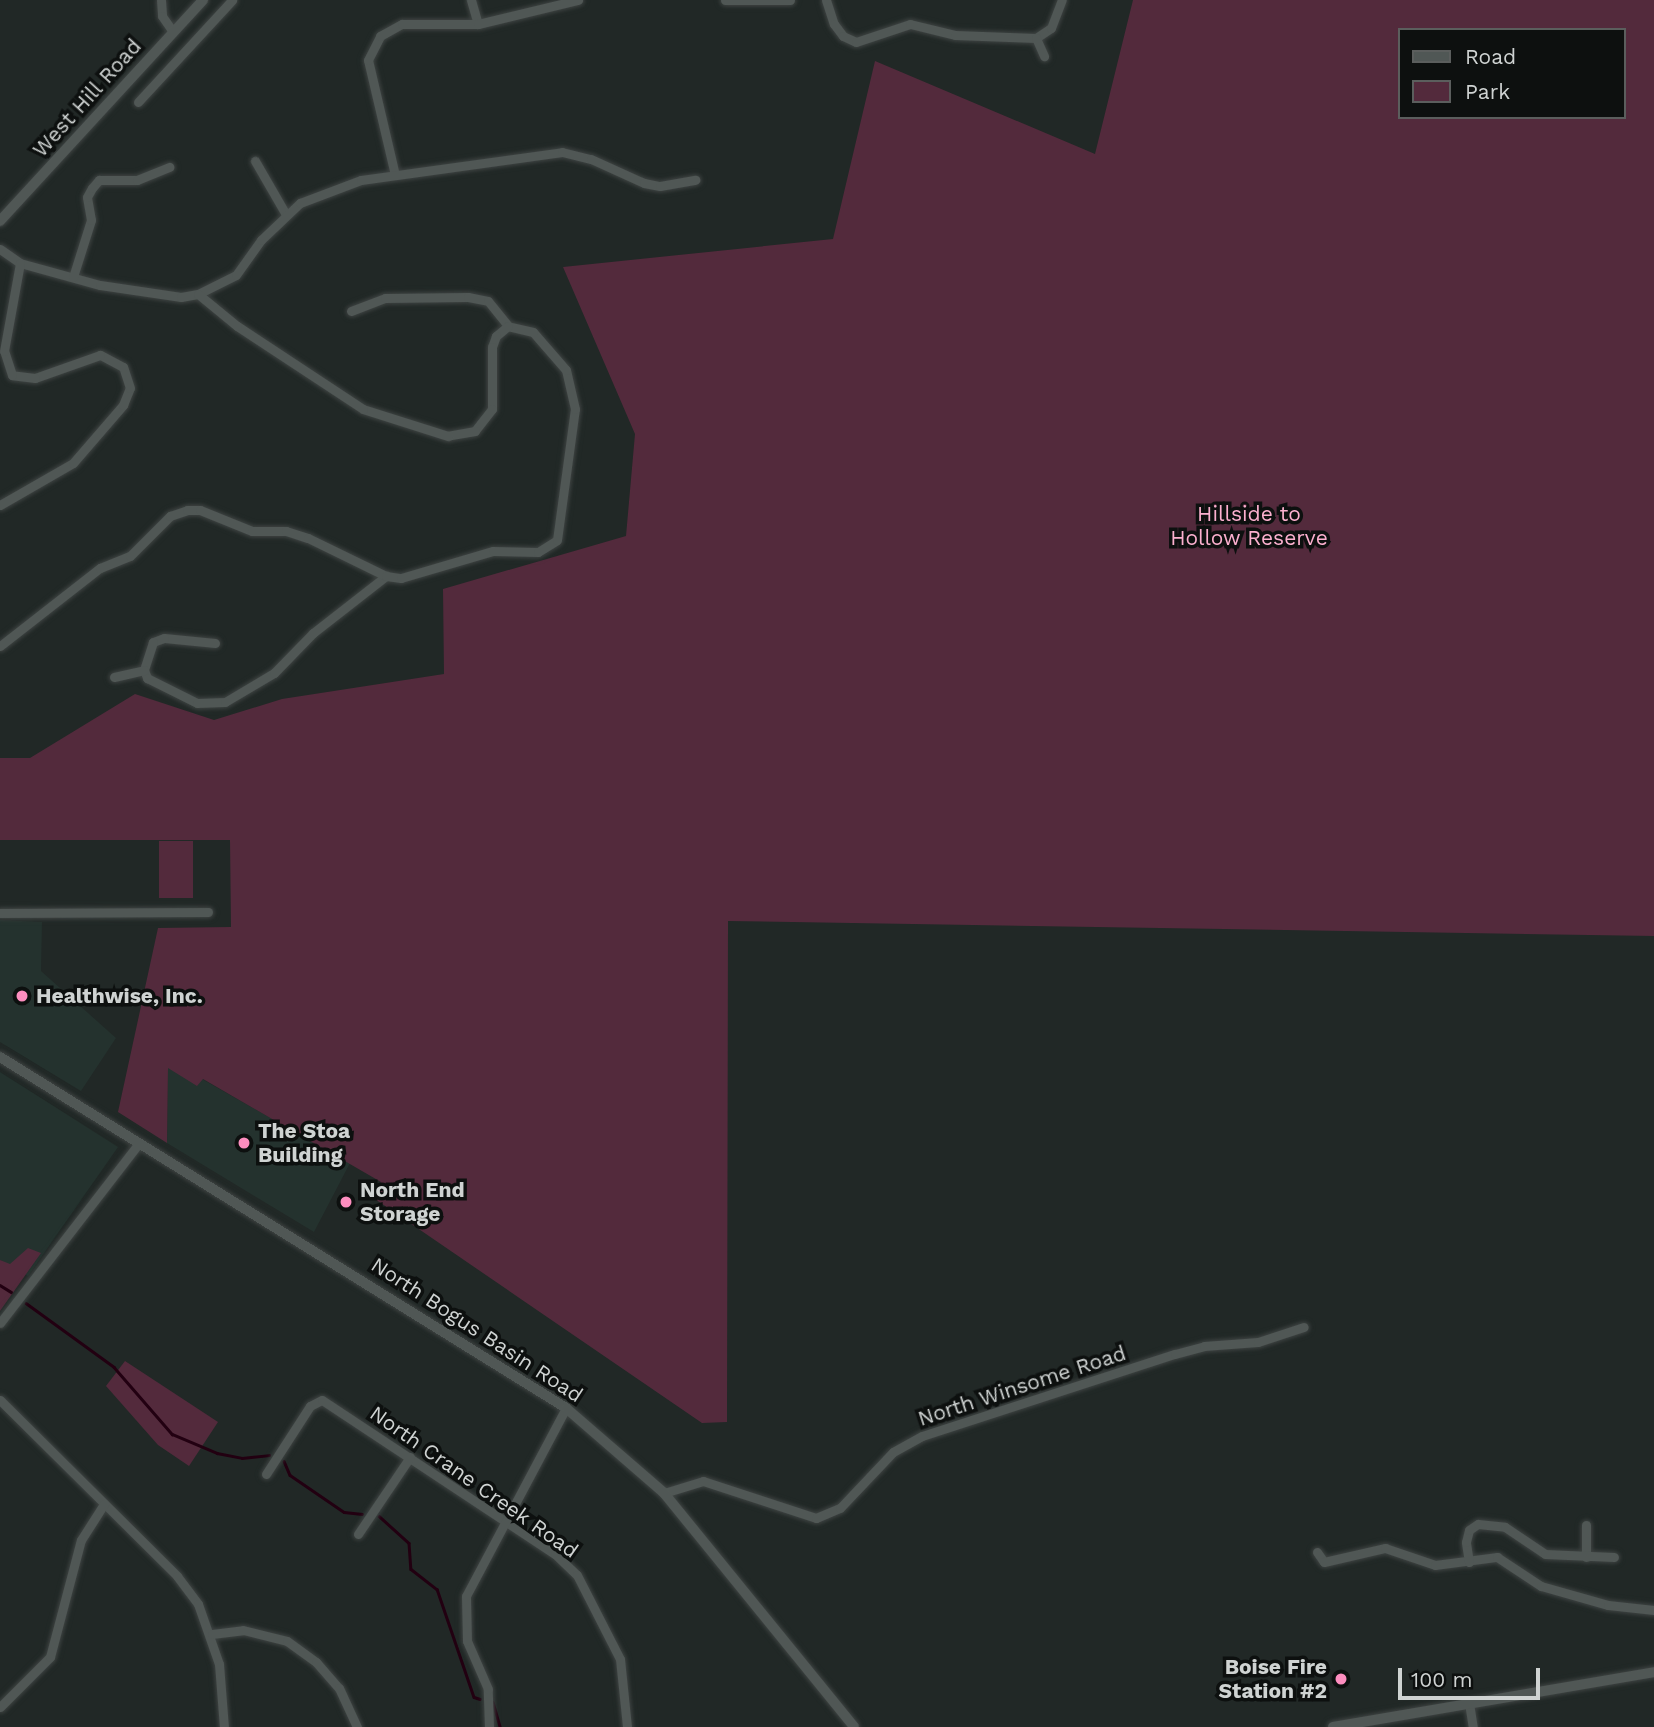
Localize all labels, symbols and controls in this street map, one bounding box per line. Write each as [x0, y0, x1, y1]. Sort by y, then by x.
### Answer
legend [1398, 28, 1626, 119]
street label: West Hill Road [27, 34, 147, 162]
text: Road [1465, 44, 1516, 69]
text: Park [1465, 79, 1510, 104]
park label: Hillside to Hollow Reserve [1170, 501, 1328, 551]
place label: Healthwise, Inc. [36, 983, 203, 1009]
marker: Healthwise, Inc. [14, 988, 30, 1004]
place label: The Stoa Building [258, 1118, 350, 1168]
marker: The Stoa Building [236, 1135, 252, 1151]
place label: North End Storage [360, 1177, 465, 1227]
marker: North End Storage [338, 1194, 354, 1210]
street label: North Bogus Basin Road [367, 1252, 587, 1408]
street label: North Winsome Road [915, 1340, 1129, 1432]
street label: North Crane Creek Road [365, 1400, 583, 1564]
place label: Boise Fire Station #2 [1219, 1654, 1327, 1704]
scale bar [1402, 1654, 1544, 1698]
text: 100 m [1411, 1667, 1473, 1692]
marker: Boise Fire Station #2 [1333, 1671, 1349, 1687]

